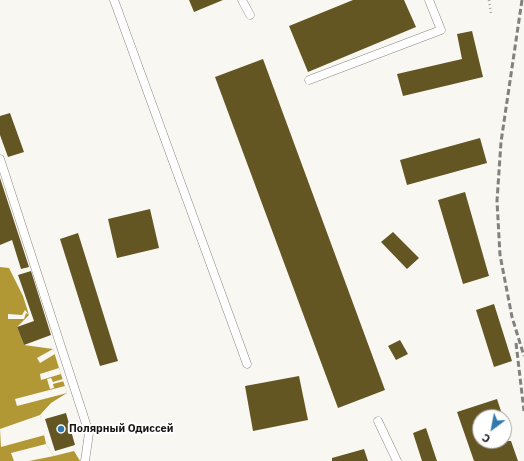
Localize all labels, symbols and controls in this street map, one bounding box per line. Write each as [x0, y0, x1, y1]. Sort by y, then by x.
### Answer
north arrow [472, 409, 512, 449]
place label: Полярный Одиссей [69, 422, 173, 436]
marker: Полярный Одиссей [56, 424, 66, 434]
text: С [479, 430, 493, 446]

